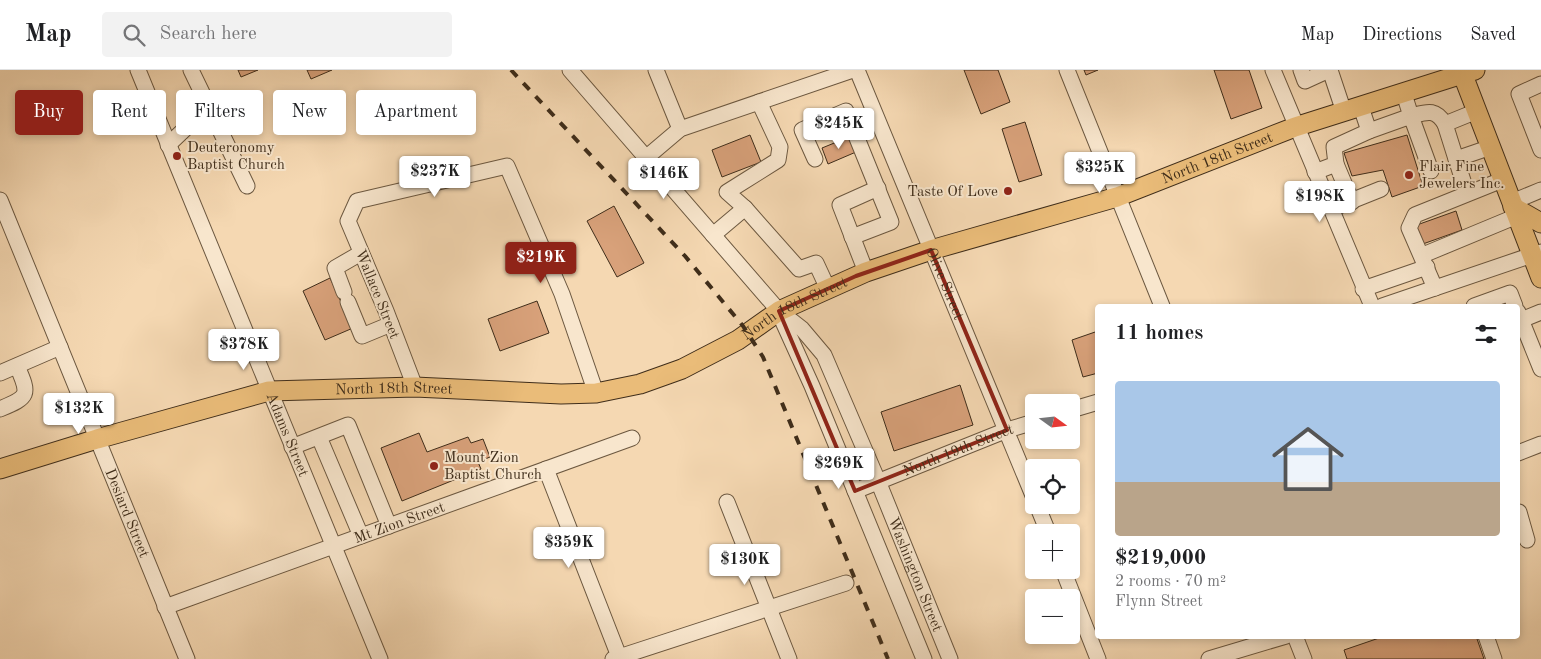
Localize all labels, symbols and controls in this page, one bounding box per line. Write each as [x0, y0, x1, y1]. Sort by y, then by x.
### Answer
search box [102, 12, 452, 57]
icon: search [120, 21, 148, 49]
text: Map [25, 23, 72, 47]
text: Search here [160, 25, 257, 44]
text: Map [1301, 26, 1334, 44]
text: Directions [1362, 26, 1442, 44]
text: Saved [1470, 26, 1516, 44]
chip: Buy [15, 90, 83, 135]
chip: Rent [93, 90, 166, 135]
chip: Filters [176, 90, 263, 135]
chip: New [273, 90, 346, 135]
chip: Apartment [356, 90, 476, 135]
pin: $245K [804, 108, 874, 150]
text: $245K [814, 116, 864, 132]
street label: North 18th Street [1160, 131, 1275, 188]
place label: Deuteronomy Baptist Church [187, 141, 285, 173]
marker: Deuteronomy Baptist Church [171, 150, 183, 162]
pin: $325K [1065, 152, 1135, 194]
pin: $237K [400, 156, 470, 198]
pin: $146K [629, 158, 699, 200]
text: $325K [1075, 160, 1125, 176]
place label: Flair Fine Jewelers Inc. [1419, 160, 1504, 192]
text: $237K [410, 164, 460, 180]
text: $146K [639, 166, 689, 182]
marker: Flair Fine Jewelers Inc. [1403, 169, 1415, 181]
pin: $198K [1285, 180, 1355, 223]
place label: Taste Of Love [907, 185, 998, 200]
marker: Taste Of Love [1002, 185, 1014, 197]
text: $198K [1295, 189, 1345, 205]
pin: $219K [506, 242, 576, 284]
street label: Olive Street [922, 246, 965, 322]
street label: Wallace Street [352, 248, 401, 341]
text: $219K [516, 250, 566, 266]
street label: North 18th Street [740, 275, 850, 344]
icon: filters [1472, 320, 1500, 348]
text: 11 homes [1115, 323, 1203, 344]
pin: $378K [209, 328, 279, 371]
text: $378K [219, 337, 269, 353]
street label: North 18th Street [335, 381, 453, 398]
street label: Adams Street [262, 391, 310, 479]
pin: $132K [44, 392, 114, 435]
north arrow [1025, 394, 1080, 449]
map controls [1025, 394, 1080, 644]
text: $132K [54, 401, 104, 417]
icon: home [1263, 414, 1353, 504]
street label: North 19th Street [901, 423, 1015, 480]
pin: $269K [804, 448, 874, 490]
place label: Mount Zion Baptist Church [444, 451, 542, 483]
text: $269K [814, 456, 864, 472]
button: locate [1025, 459, 1080, 514]
marker: Mount Zion Baptist Church [428, 460, 440, 472]
street label: Desiard Street [101, 467, 151, 560]
street label: Mt Zion Street [352, 500, 447, 547]
street label: Washington Street [885, 515, 944, 634]
button: + [1025, 524, 1080, 579]
pin: $359K [534, 526, 604, 569]
text: $359K [544, 535, 594, 551]
pin: $130K [710, 544, 780, 586]
text: $219,000 [1115, 548, 1206, 569]
text: $130K [720, 552, 770, 568]
text: 2 rooms · 70 m² [1115, 574, 1226, 590]
button: − [1025, 589, 1080, 644]
text: Flynn Street [1115, 594, 1203, 610]

